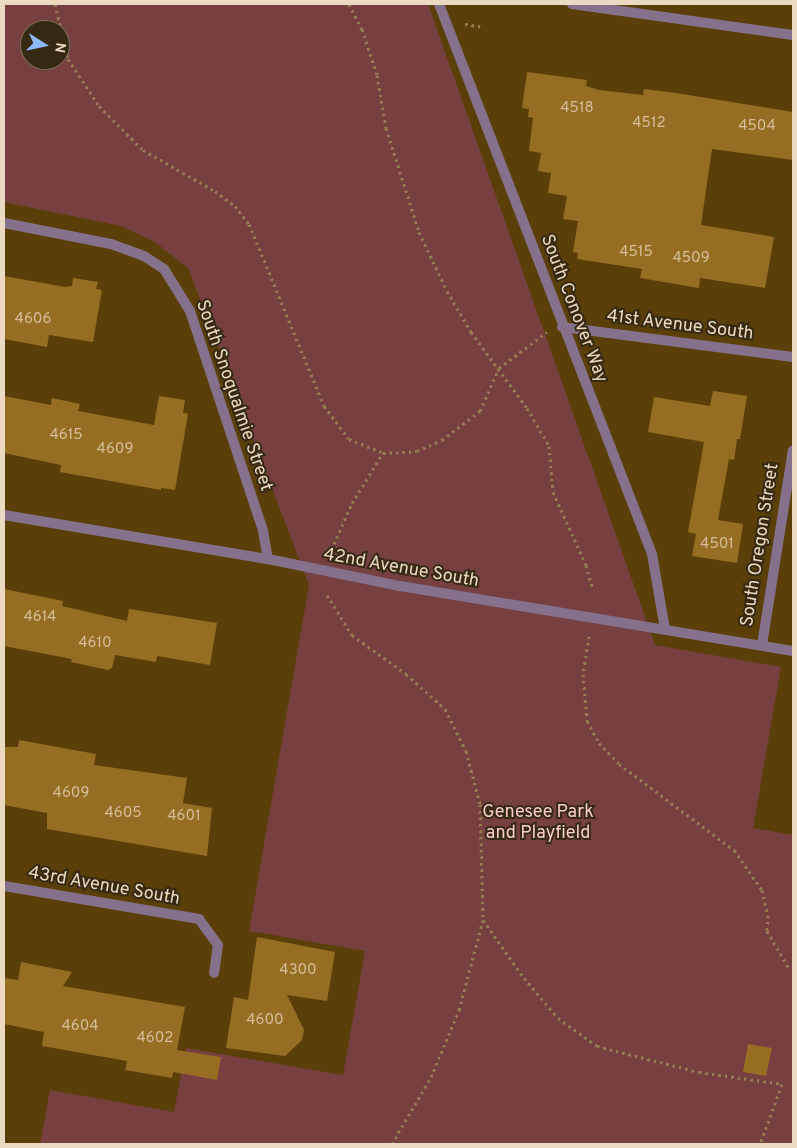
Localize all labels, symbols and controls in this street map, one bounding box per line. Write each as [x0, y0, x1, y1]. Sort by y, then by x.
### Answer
north arrow [20, 20, 70, 70]
text: N [50, 41, 69, 54]
house number: 4518 [560, 100, 594, 118]
house number: 4512 [632, 115, 666, 133]
house number: 4504 [738, 118, 776, 136]
street label: South Conover Way [535, 232, 611, 386]
house number: 4515 [619, 244, 653, 262]
house number: 4509 [672, 250, 710, 268]
street label: South Snoqualmie Street [190, 298, 276, 494]
street label: 41st Avenue South [605, 306, 755, 346]
house number: 4606 [15, 311, 51, 329]
house number: 4615 [49, 427, 83, 445]
house number: 4609 [97, 441, 133, 459]
street label: South Oregon Street [737, 462, 785, 628]
house number: 4501 [700, 536, 734, 554]
street label: 42nd Avenue South [321, 545, 481, 593]
house number: 4614 [24, 609, 56, 627]
house number: 4610 [78, 635, 112, 653]
house number: 4609 [53, 785, 89, 803]
park label: Genesee Park and Playfield [482, 803, 594, 846]
house number: 4605 [104, 805, 142, 823]
house number: 4601 [167, 808, 201, 826]
street label: 43rd Avenue South [26, 863, 182, 911]
house number: 4300 [279, 962, 317, 980]
house number: 4600 [246, 1012, 284, 1030]
house number: 4604 [61, 1018, 99, 1036]
house number: 4602 [136, 1030, 174, 1048]

